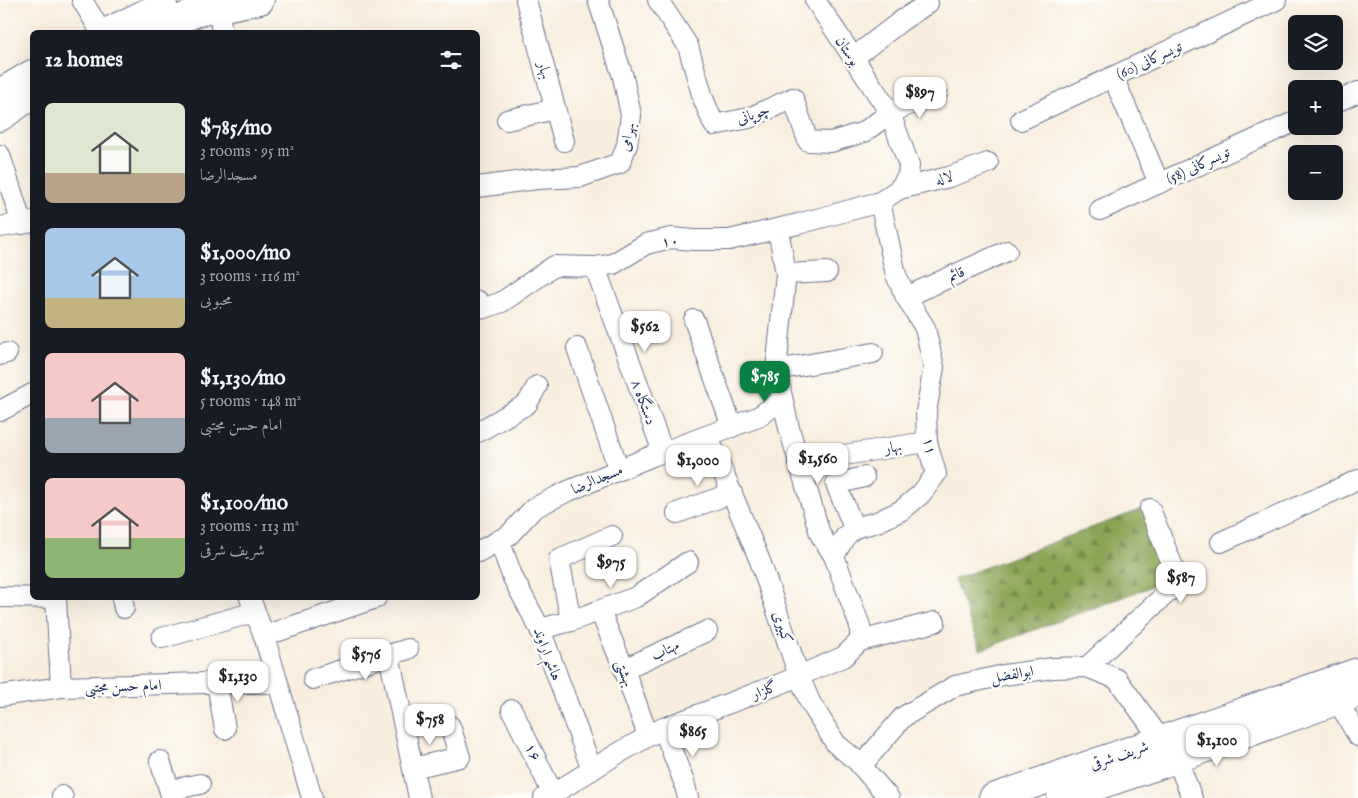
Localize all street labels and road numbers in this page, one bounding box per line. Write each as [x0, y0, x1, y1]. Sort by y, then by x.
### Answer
street label: بوستان [831, 33, 864, 70]
street label: تویسرکانی (60) [1113, 37, 1185, 84]
street label: بهار [533, 57, 556, 81]
street label: چوپانی [734, 100, 772, 130]
street label: بهرامی [615, 121, 640, 153]
street label: تویسرکانی (58) [1163, 142, 1233, 188]
street label: لاله [933, 167, 955, 190]
street label: ۱۰ [660, 231, 680, 252]
street label: قائم [945, 262, 969, 289]
street label: ۸ دستگاه [627, 376, 661, 428]
street label: ۱۱ [919, 436, 940, 456]
street label: بهار [881, 437, 903, 459]
street label: مسجدالرضا [569, 460, 626, 499]
street label: کبیری [768, 608, 797, 646]
street label: هاشم اراوند [524, 625, 566, 685]
street label: مهتاب [648, 636, 683, 665]
street label: بهشتی [610, 657, 638, 690]
street label: ابوالفضل [989, 661, 1035, 689]
street label: امام حسن مجتبی [84, 676, 162, 700]
street label: گلزار [747, 677, 780, 705]
street label: شریف شرقی [1087, 737, 1151, 774]
street label: ۱۶ [520, 740, 545, 764]

